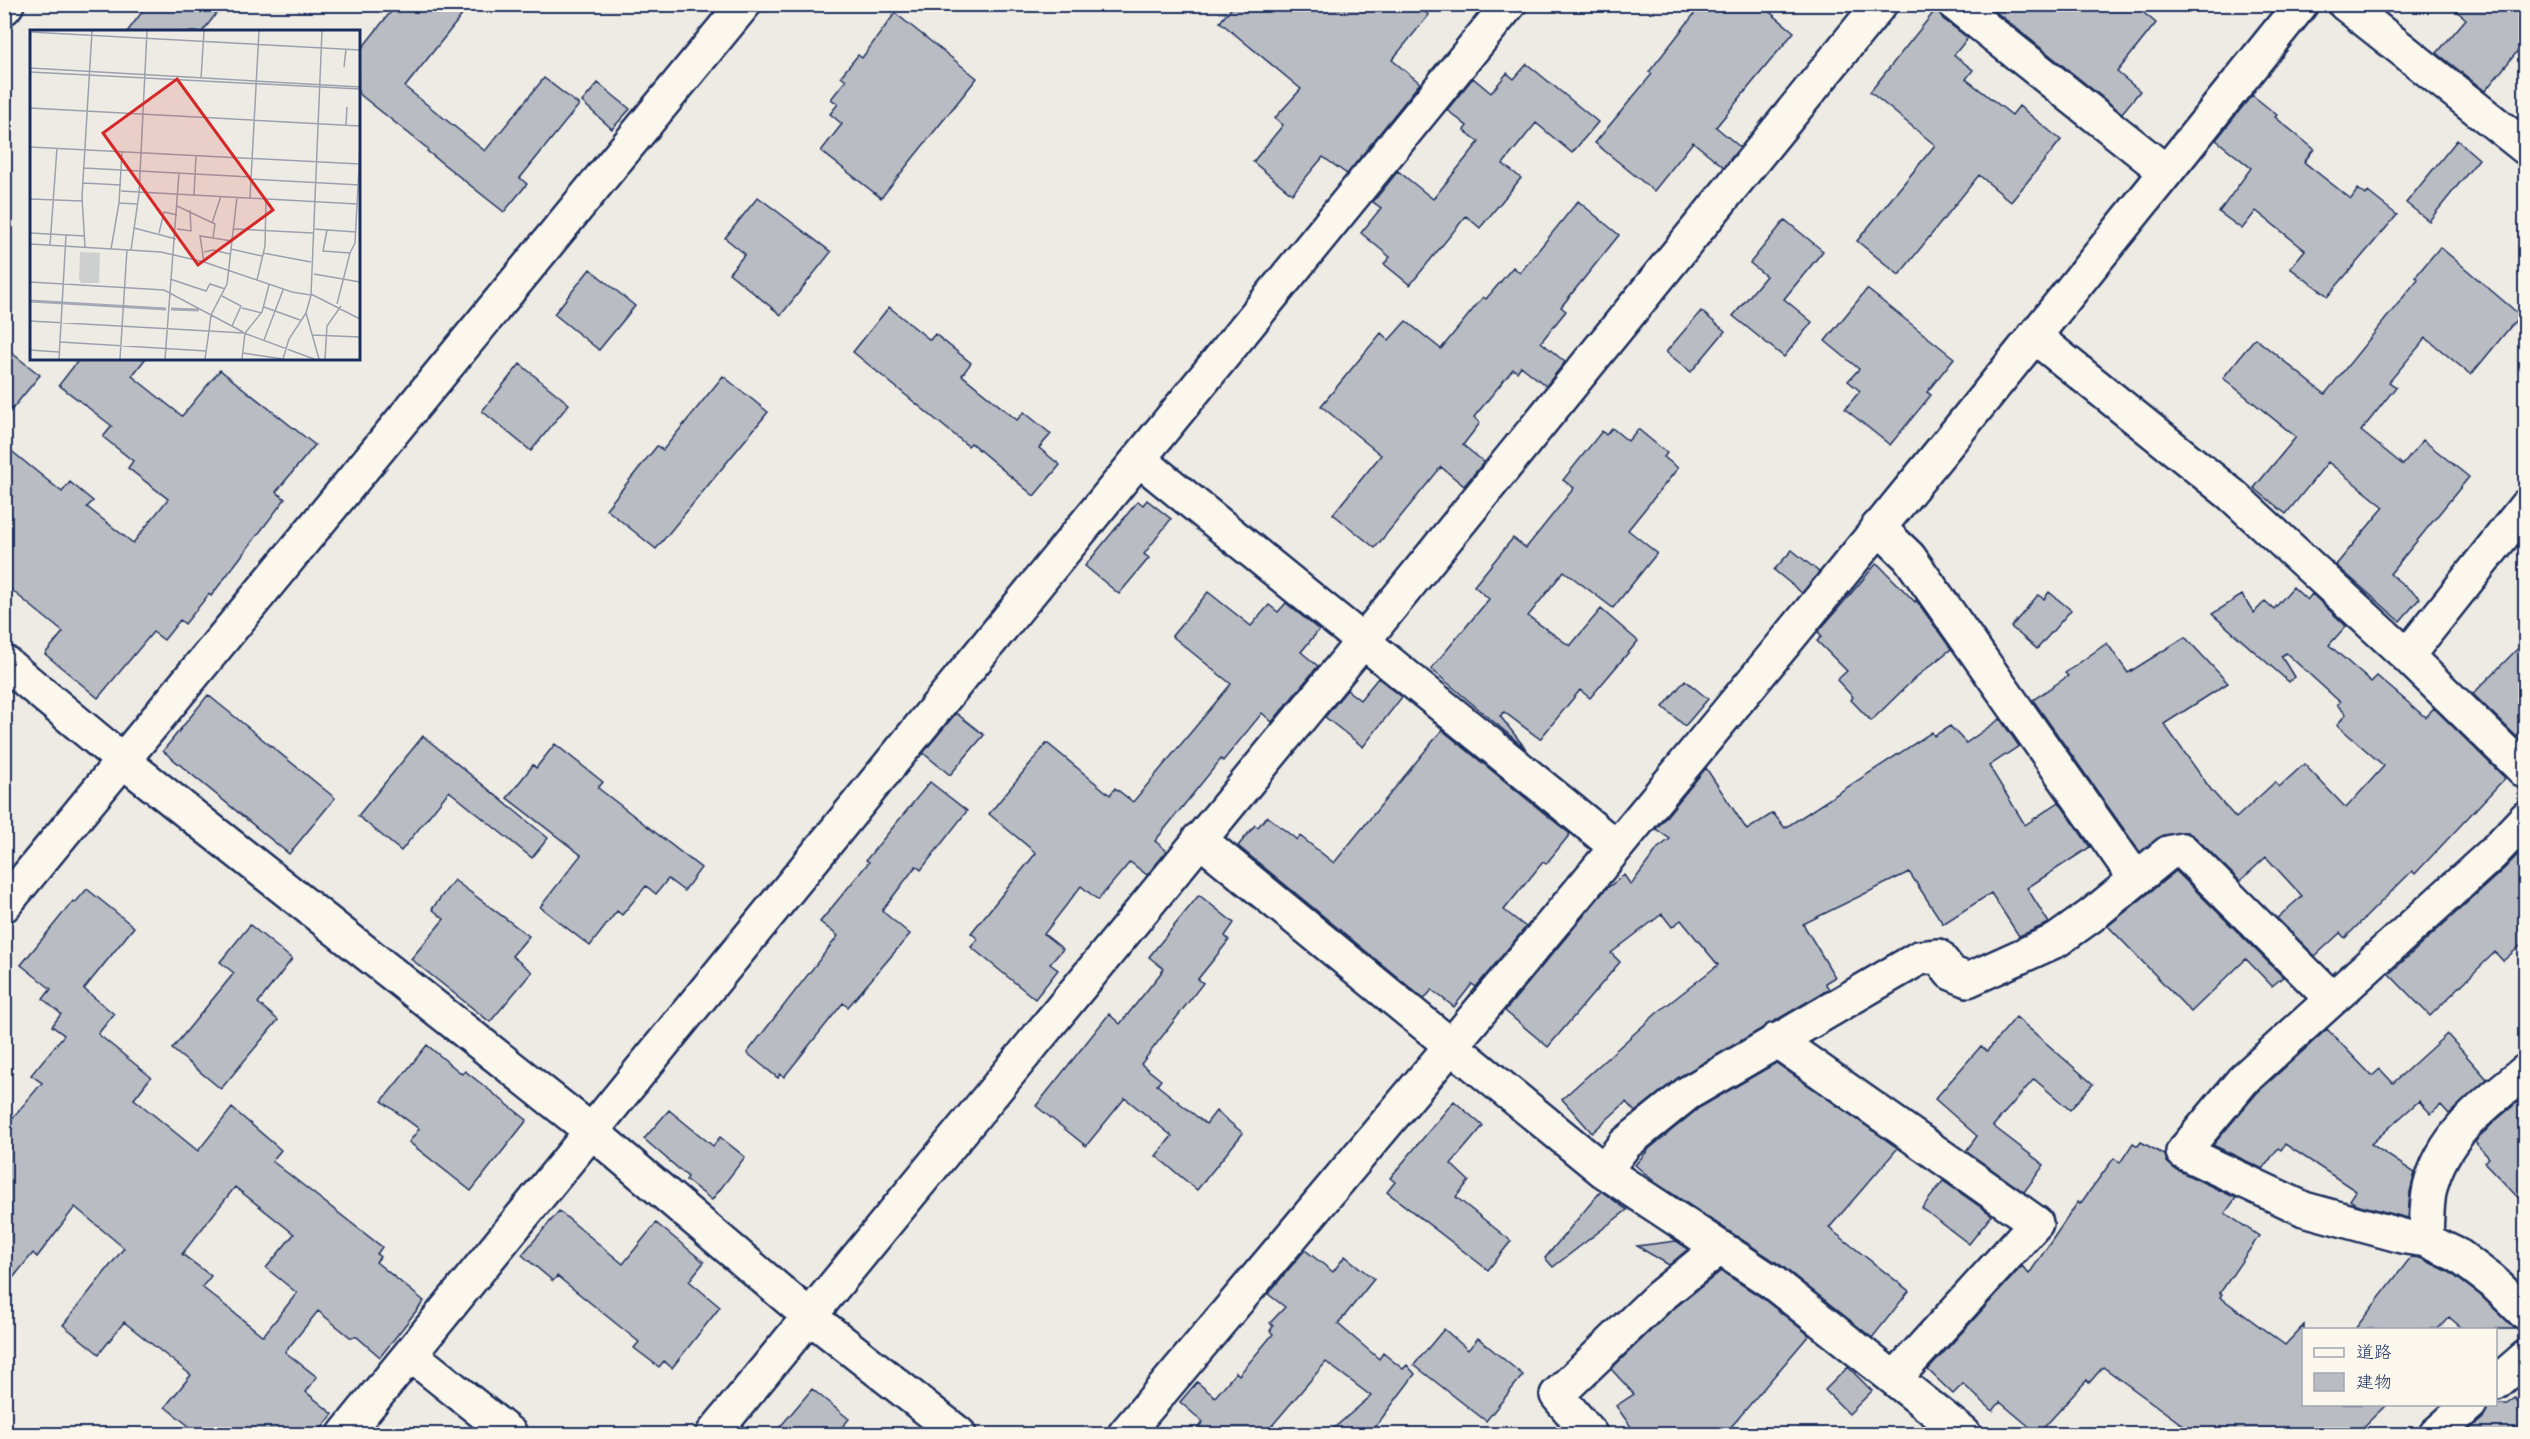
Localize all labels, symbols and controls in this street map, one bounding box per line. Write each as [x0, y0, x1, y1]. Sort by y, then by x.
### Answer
inset map [30, 30, 360, 360]
legend [2302, 1328, 2497, 1406]
text: 道路 [2356, 1343, 2392, 1365]
text: 建物 [2356, 1373, 2392, 1395]

